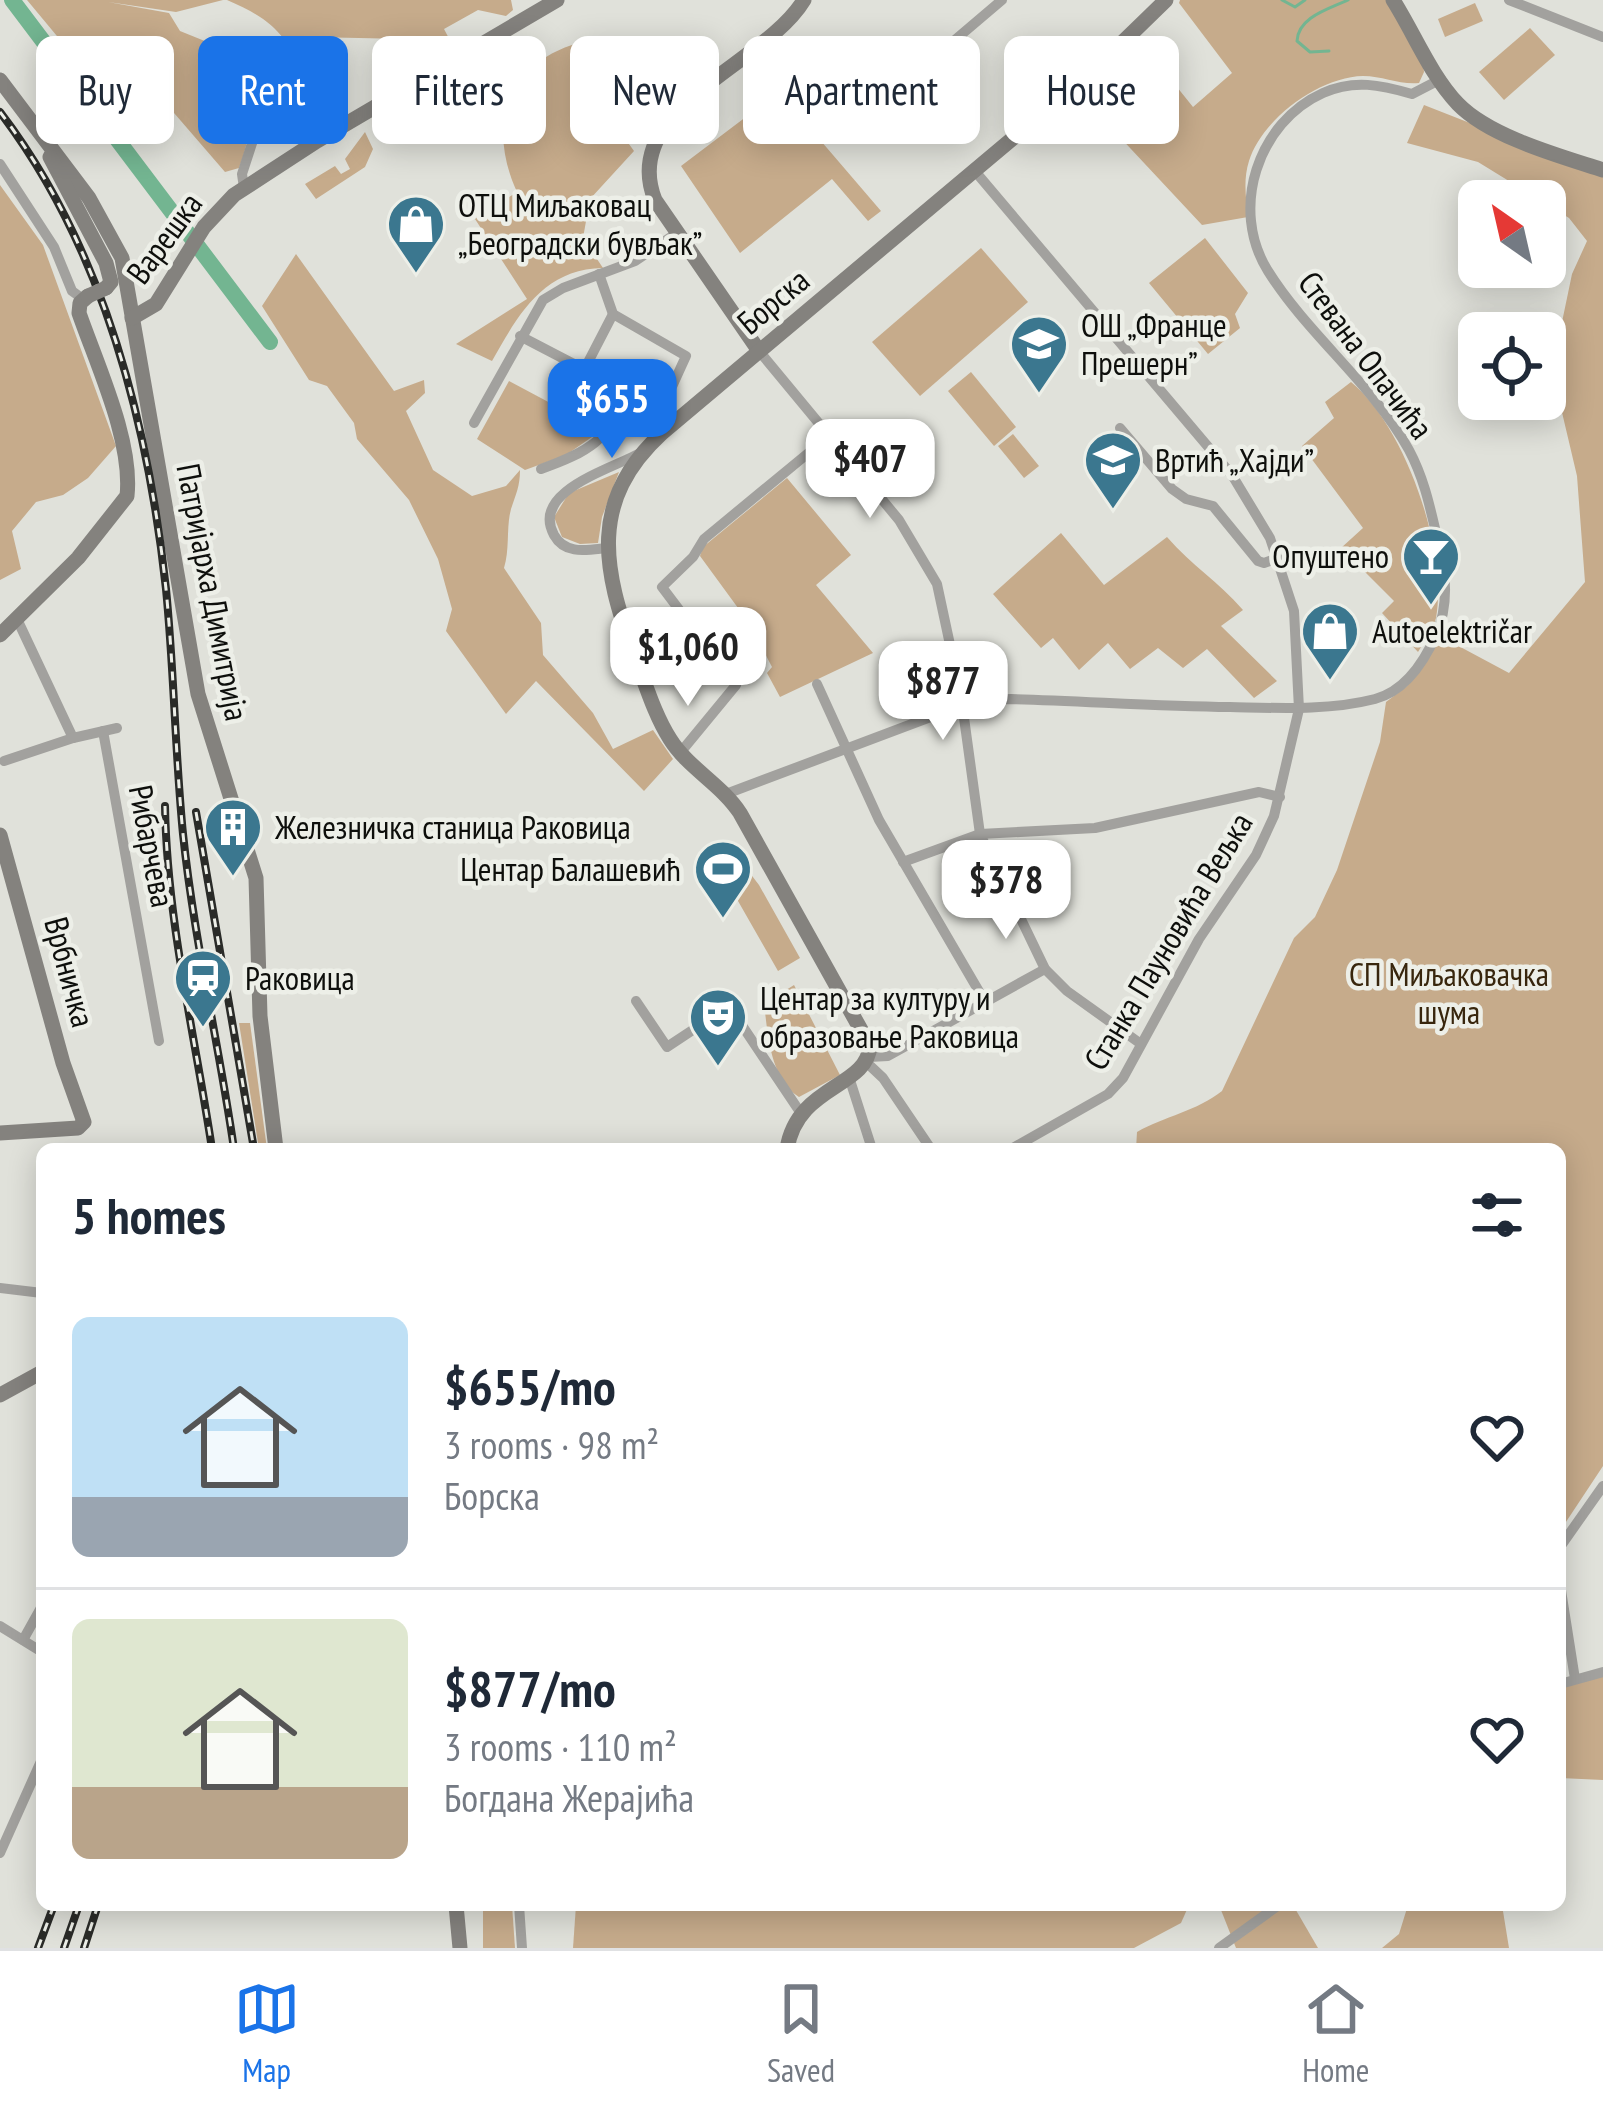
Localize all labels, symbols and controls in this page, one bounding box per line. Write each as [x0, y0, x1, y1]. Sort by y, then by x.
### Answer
chip: Buy [36, 36, 174, 144]
chip: Rent [198, 36, 348, 144]
chip: Filters [372, 36, 546, 144]
chip: New [570, 36, 719, 144]
chip: Apartment [743, 36, 980, 144]
chip: House [1004, 36, 1179, 144]
north arrow [1458, 180, 1566, 288]
map controls [1458, 180, 1566, 420]
place label: ОТЦ Миљаковац „Београдски бувљак” [458, 183, 702, 264]
street label: Варешка [116, 184, 211, 292]
shop icon: ОТЦ Миљаковац „Београдски бувљак” [385, 193, 447, 275]
street label: Борска [728, 258, 818, 343]
street label: Стевана Опачића [1289, 262, 1443, 447]
place label: ОШ „Франце Прешерн” [1081, 303, 1227, 384]
button: locate [1458, 312, 1566, 420]
school or university icon: ОШ „Франце Прешерн” [1008, 313, 1070, 395]
pin: $655 [541, 359, 683, 461]
text: $655 [575, 372, 649, 423]
pin: $407 [799, 419, 941, 521]
school or university icon: Вртић „Хајди” [1082, 429, 1144, 511]
text: $407 [833, 432, 907, 483]
place label: Вртић „Хајди” [1155, 438, 1314, 481]
street label: Патријарха Димитрија [167, 460, 259, 724]
bar icon: Опуштено [1400, 525, 1462, 607]
place label: Опуштено [1272, 534, 1389, 577]
shop icon: Autoelektričar [1299, 600, 1361, 682]
pin: $1,060 [590, 607, 786, 709]
place label: Autoelektričar [1372, 609, 1532, 652]
text: $1,060 [637, 620, 739, 671]
pin: $877 [872, 641, 1014, 743]
text: $877 [906, 654, 980, 705]
street label: Рибарчева [120, 781, 185, 911]
building icon: Железничка станица Раковица [202, 796, 264, 878]
street label: Станка Пауновића Вељка [1074, 804, 1261, 1077]
place label: Железничка станица Раковица [274, 805, 631, 848]
sports icon: Центар Балашевић [692, 838, 754, 920]
pin: $378 [935, 840, 1077, 942]
place label: Центар Балашевић [460, 847, 681, 890]
text: $378 [969, 853, 1043, 904]
street label: Врбничка [35, 912, 106, 1032]
station icon: Раковица [172, 947, 234, 1029]
park label: СП Миљаковачка шума [1349, 952, 1549, 1033]
place label: Раковица [245, 956, 355, 999]
place label: Центар за културу и образовање Раковица [760, 976, 1019, 1057]
theatre icon: Центар за културу и образовање Раковица [687, 986, 749, 1068]
text: 5 homes [72, 1182, 226, 1248]
icon: filters [1464, 1182, 1530, 1248]
text: $655/mo [444, 1353, 616, 1419]
icon: home [168, 1365, 312, 1509]
icon: heart [1464, 1404, 1530, 1470]
text: 3 rooms · 98 m² [444, 1419, 659, 1470]
text: Борска [444, 1470, 540, 1521]
text: $877/mo [444, 1655, 616, 1721]
icon: home [168, 1667, 312, 1811]
icon: heart [1464, 1706, 1530, 1772]
text: 3 rooms · 110 m² [444, 1721, 677, 1772]
text: Богдана Жерајића [444, 1772, 694, 1823]
tab: Map [234, 1976, 300, 2091]
tab: Saved [767, 1976, 835, 2091]
tab: Home [1302, 1976, 1369, 2091]

